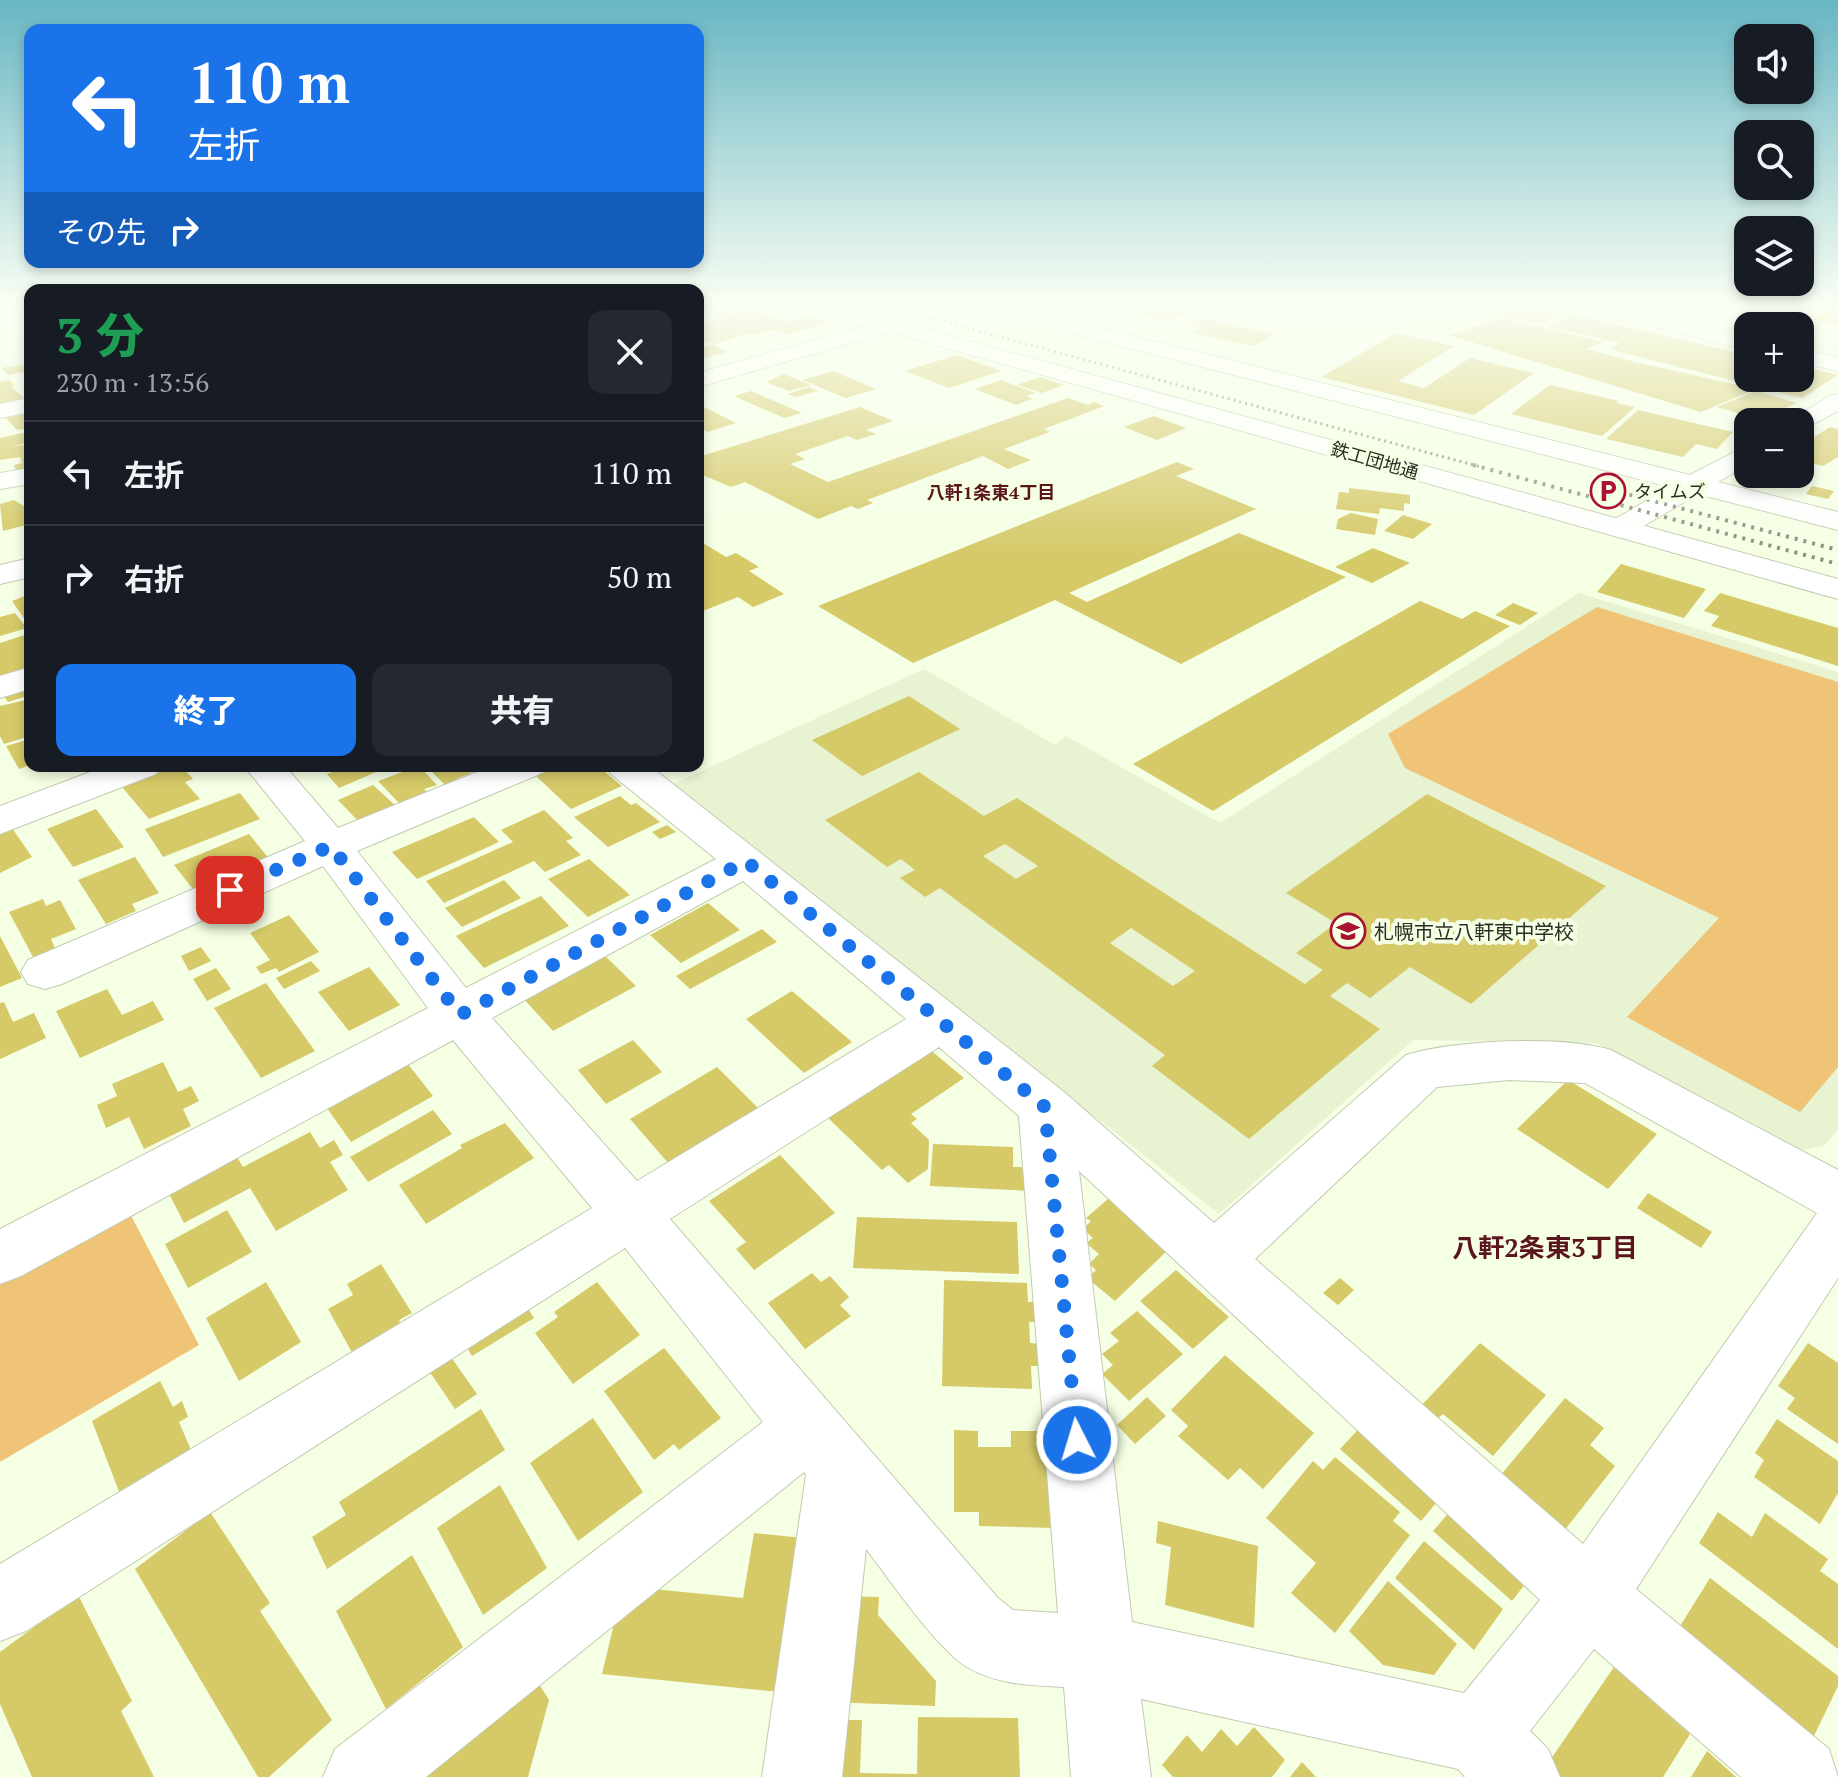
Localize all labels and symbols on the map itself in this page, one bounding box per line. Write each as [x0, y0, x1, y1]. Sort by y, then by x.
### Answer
street label: 鉄工団地通 [1328, 436, 1422, 484]
parking icon: タイムズ [1589, 472, 1627, 510]
place label: タイムズ [1634, 479, 1706, 503]
district label: 八軒1条東4丁目 [927, 480, 1055, 504]
pin [196, 856, 264, 924]
school or university icon: 札幌市立八軒東中学校 [1329, 912, 1367, 950]
place label: 札幌市立八軒東中学校 [1374, 918, 1574, 945]
district label: 八軒2条東3丁目 [1452, 1230, 1638, 1264]
position arrow [1035, 1398, 1119, 1482]

